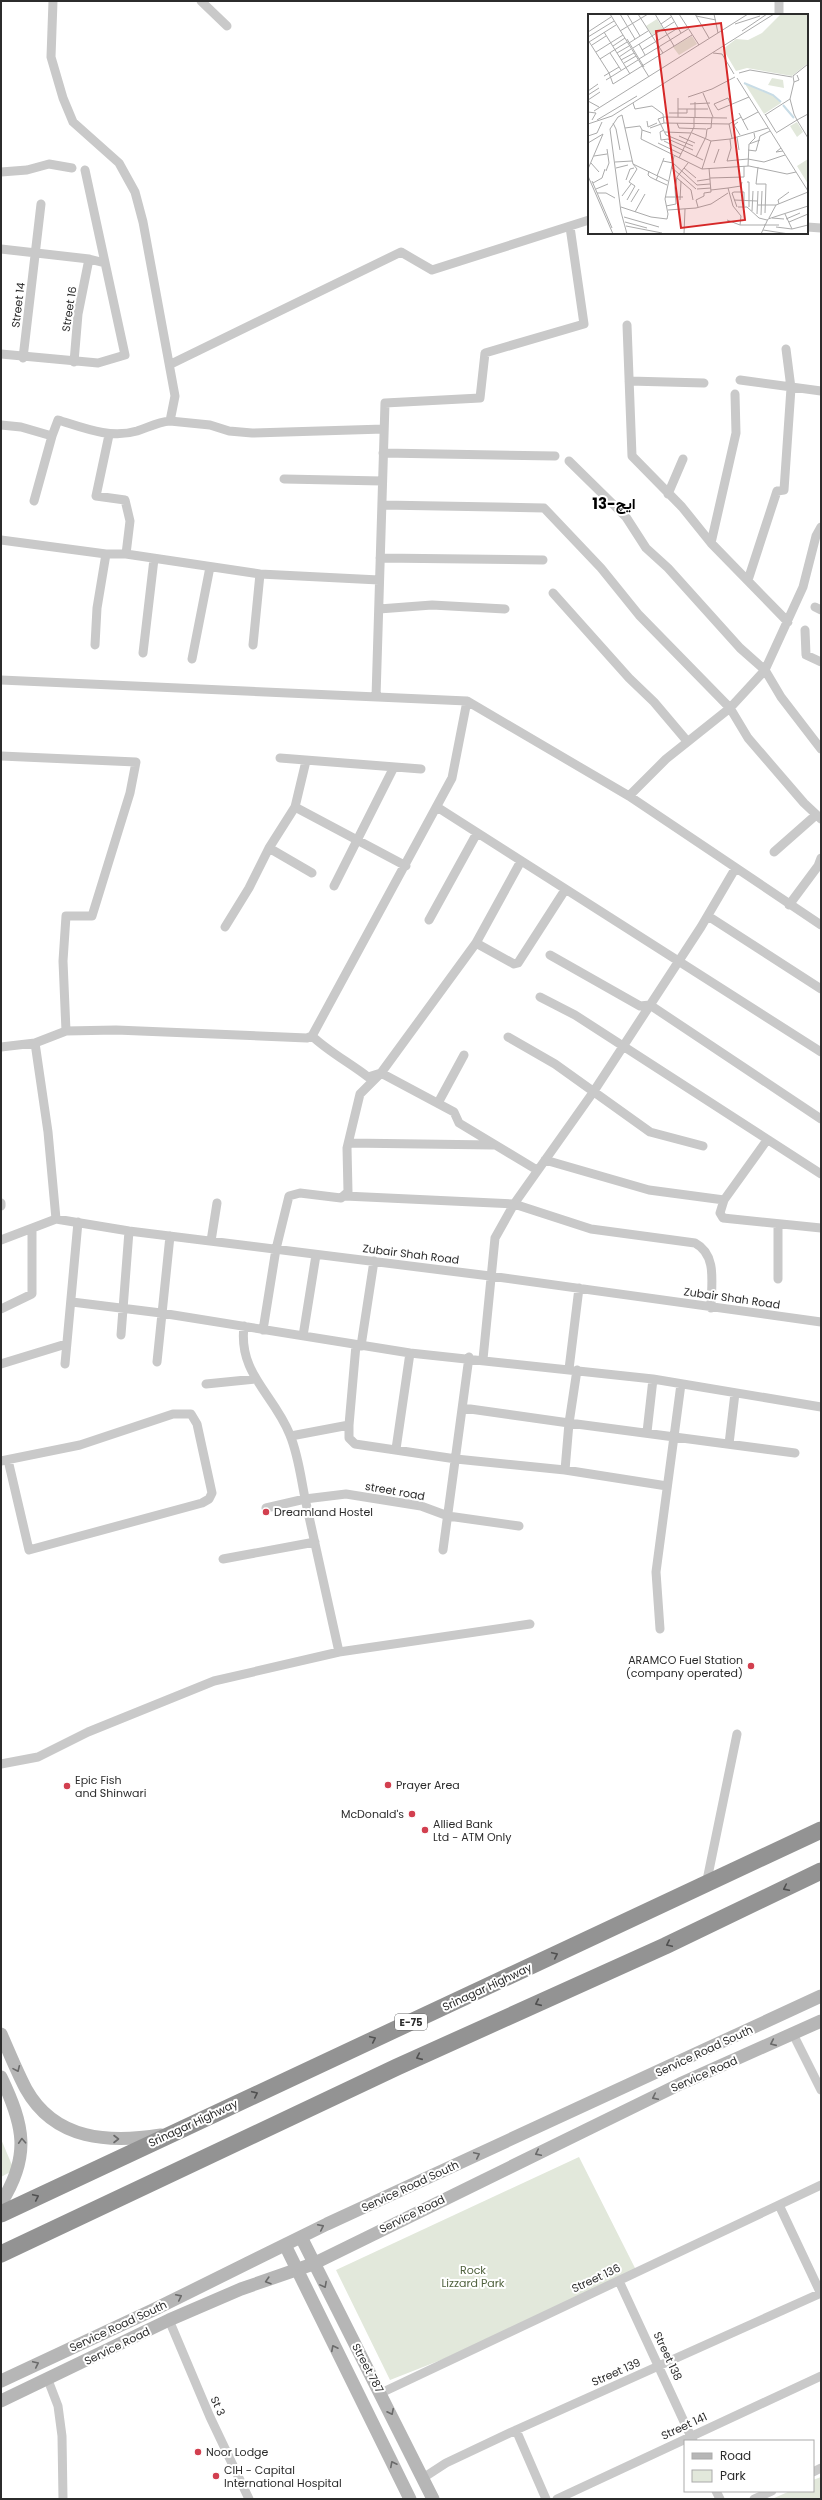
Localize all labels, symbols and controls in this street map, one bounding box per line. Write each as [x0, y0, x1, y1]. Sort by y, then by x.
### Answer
inset map [588, 14, 808, 234]
street label: Street 14 [7, 281, 29, 329]
street label: Street 16 [58, 285, 80, 333]
district label: ایچ-13 [592, 493, 636, 514]
street label: Zubair Shah Road [362, 1240, 460, 1268]
street label: Zubair Shah Road [683, 1283, 781, 1313]
street label: street road [364, 1478, 426, 1504]
place label: Dreamland Hostel [274, 1504, 373, 1520]
marker: Dreamland Hostel [261, 1507, 271, 1517]
place label: ARAMCO Fuel Station (company operated) [626, 1652, 743, 1681]
marker: ARAMCO Fuel Station (company operated) [746, 1661, 756, 1671]
place label: Epic Fish and Shinwari [75, 1772, 147, 1801]
place label: Prayer Area [396, 1777, 460, 1793]
marker: Prayer Area [383, 1780, 393, 1790]
marker: Epic Fish and Shinwari [62, 1781, 72, 1791]
place label: McDonald's [341, 1806, 404, 1822]
marker: McDonald's [407, 1809, 417, 1819]
place label: Allied Bank Ltd - ATM Only [433, 1816, 512, 1845]
marker: Allied Bank Ltd - ATM Only [420, 1825, 430, 1835]
one-way arrow [783, 1883, 790, 1891]
one-way arrow [665, 1939, 673, 1947]
one-way arrow [551, 1952, 558, 1960]
street label: Srinagar Highway [440, 1959, 535, 2015]
one-way arrow [534, 1998, 542, 2006]
road number: E-75 [395, 2014, 427, 2030]
street label: Service Road South [653, 2023, 755, 2079]
one-way arrow [369, 2036, 376, 2044]
one-way arrow [769, 2038, 777, 2046]
one-way arrow [416, 2052, 423, 2060]
street label: Service Road [669, 2053, 739, 2095]
one-way arrow [12, 2065, 20, 2073]
one-way arrow [251, 2091, 258, 2099]
one-way arrow [651, 2092, 659, 2100]
street label: Srinagar Highway [146, 2095, 241, 2151]
one-way arrow [113, 2135, 119, 2143]
one-way arrow [17, 2138, 26, 2144]
one-way arrow [534, 2148, 542, 2156]
one-way arrow [473, 2152, 481, 2160]
street label: Service Road South [359, 2158, 461, 2214]
street label: Service Road [377, 2192, 447, 2236]
one-way arrow [32, 2194, 40, 2202]
one-way arrow [317, 2224, 324, 2232]
street label: Street 136 [569, 2260, 623, 2296]
park label: Rock Lizzard Park [442, 2262, 505, 2291]
one-way arrow [265, 2276, 272, 2285]
one-way arrow [319, 2280, 327, 2288]
one-way arrow [175, 2294, 182, 2302]
street label: Service Road South [67, 2298, 169, 2354]
street label: Service Road [82, 2324, 152, 2368]
street label: Street 138 [650, 2329, 686, 2383]
street label: Street 787 [348, 2340, 388, 2396]
one-way arrow [332, 2345, 339, 2352]
street label: Street 139 [589, 2354, 643, 2390]
one-way arrow [32, 2361, 40, 2369]
street label: St 3 [207, 2394, 229, 2418]
one-way arrow [386, 2408, 394, 2415]
street label: Street 141 [658, 2408, 710, 2444]
legend [684, 2440, 814, 2492]
place label: Noor Lodge [206, 2444, 269, 2460]
marker: Noor Lodge [193, 2447, 203, 2457]
text: Road [720, 2447, 751, 2464]
one-way arrow [390, 2461, 398, 2468]
place label: CIH - Capital International Hospital [224, 2462, 342, 2491]
text: Park [720, 2467, 747, 2484]
marker: CIH - Capital International Hospital [211, 2471, 221, 2481]

